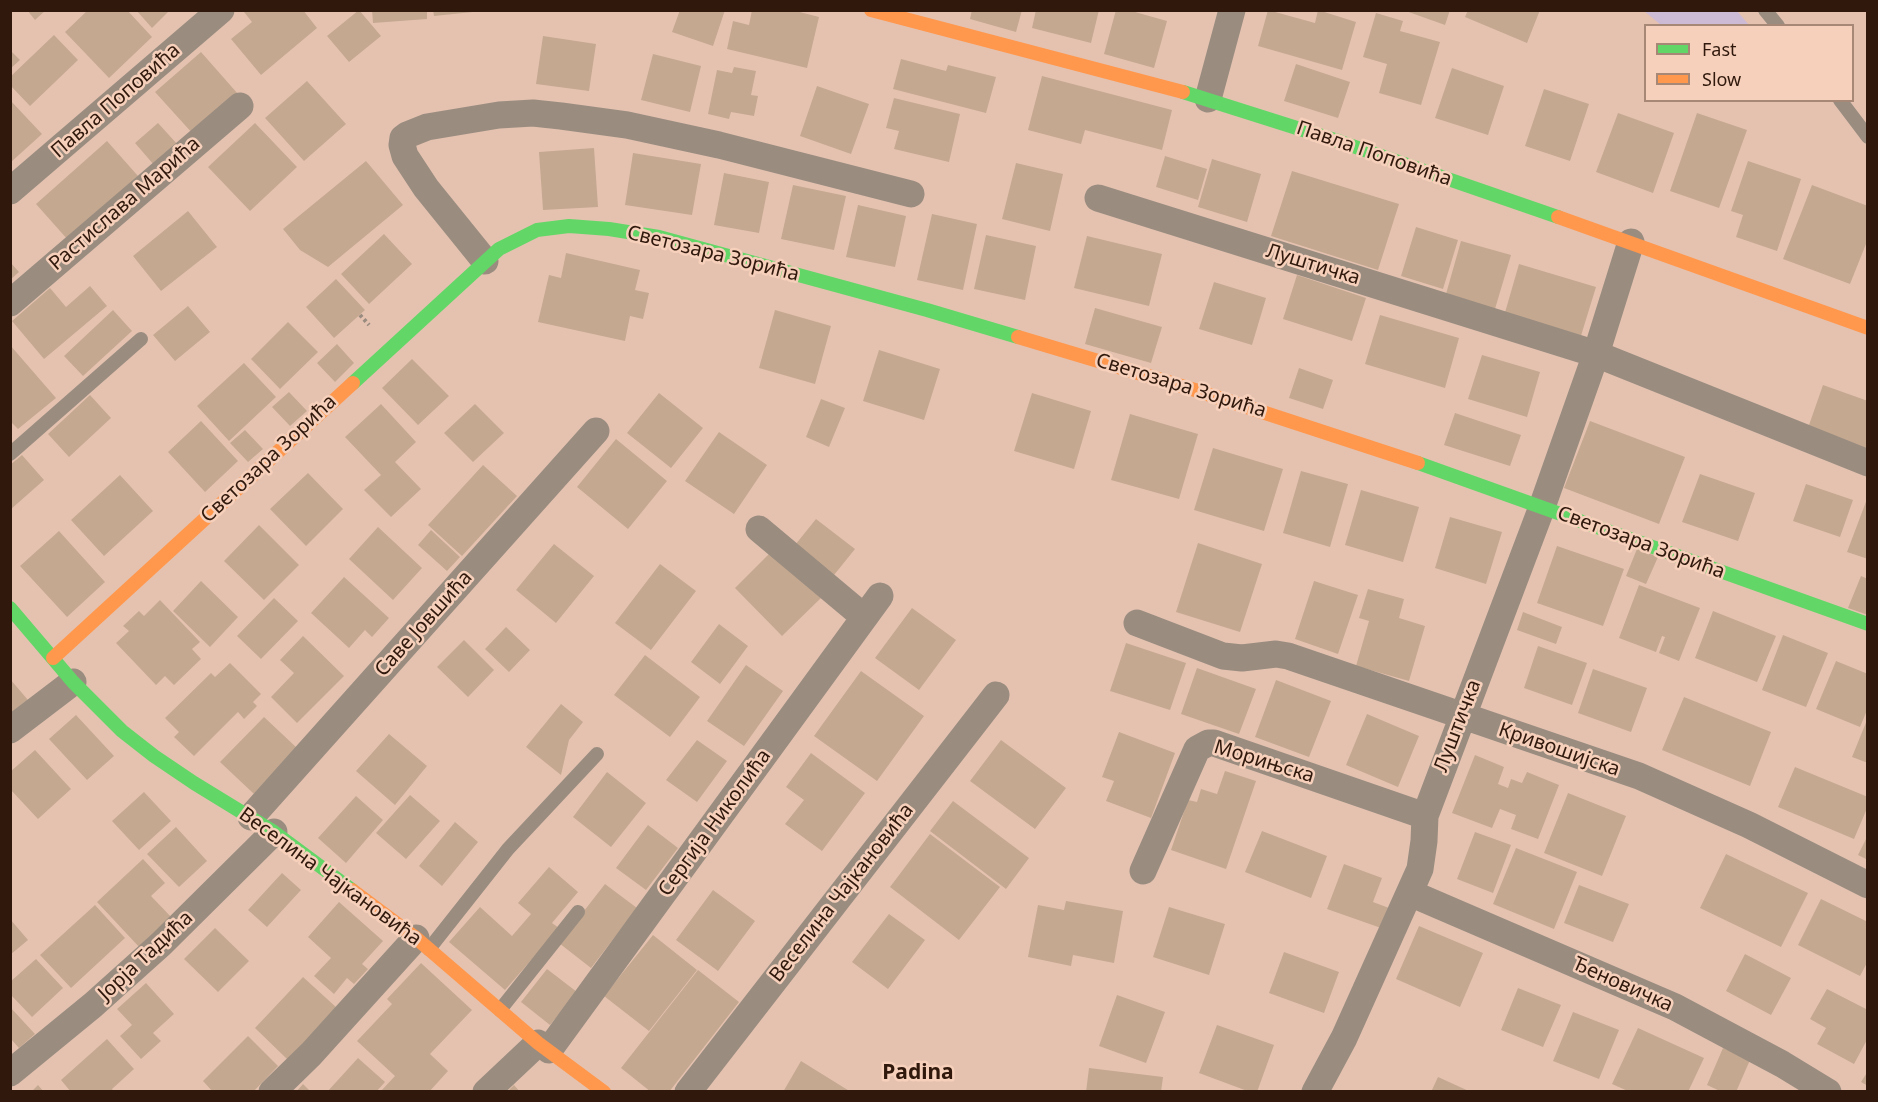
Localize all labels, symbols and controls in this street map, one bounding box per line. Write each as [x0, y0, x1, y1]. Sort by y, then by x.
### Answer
legend [1644, 24, 1854, 102]
text: Fast [1702, 37, 1737, 61]
street label: Павла Поповића [47, 39, 185, 163]
text: Slow [1702, 67, 1741, 91]
street label: Павла Поповића [1293, 116, 1455, 192]
street label: Растислава Марића [45, 132, 205, 276]
street label: Светозара Зорића [624, 221, 802, 287]
street label: Луштичка [1263, 239, 1363, 291]
street label: Светозара Зорића [1093, 349, 1269, 423]
street label: Светозара Зорића [196, 390, 342, 528]
street label: Светозара Зорића [1554, 502, 1728, 584]
street label: Саве Јовшића [370, 566, 478, 682]
street label: Луштичка [1429, 676, 1487, 776]
street label: Кривошијска [1495, 718, 1623, 782]
street label: Морињска [1211, 735, 1317, 789]
street label: Сергија Николића [654, 745, 776, 901]
street label: Веселина Чајкановића [765, 799, 919, 987]
street label: Веселина Чајкановића [234, 803, 426, 951]
street label: Јорја Тадића [94, 906, 198, 1006]
street label: Ђеновичка [1570, 952, 1676, 1018]
district label: Padina [882, 1060, 954, 1086]

